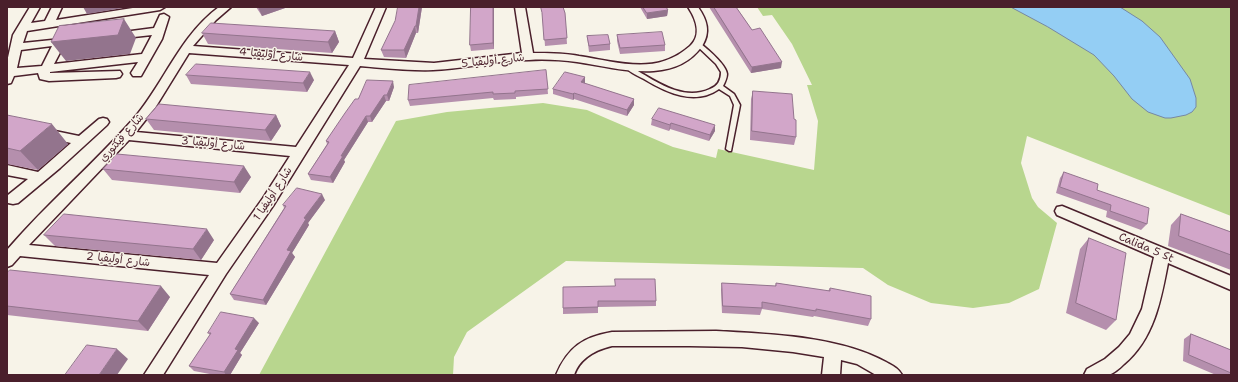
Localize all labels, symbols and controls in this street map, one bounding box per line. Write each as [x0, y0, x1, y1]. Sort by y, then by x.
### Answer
street label: شارع أوليفيا 4 [238, 46, 304, 64]
street label: شارع أوليفيا 5 [461, 51, 525, 71]
street label: شارع فيكتوري [97, 111, 147, 165]
street label: شارع أوليفيا 3 [180, 135, 246, 153]
street label: شارع أوليفيا 1 [251, 165, 295, 223]
street label: Calida 5 St [1116, 230, 1176, 266]
street label: شارع أوليفيا 2 [85, 250, 151, 270]

